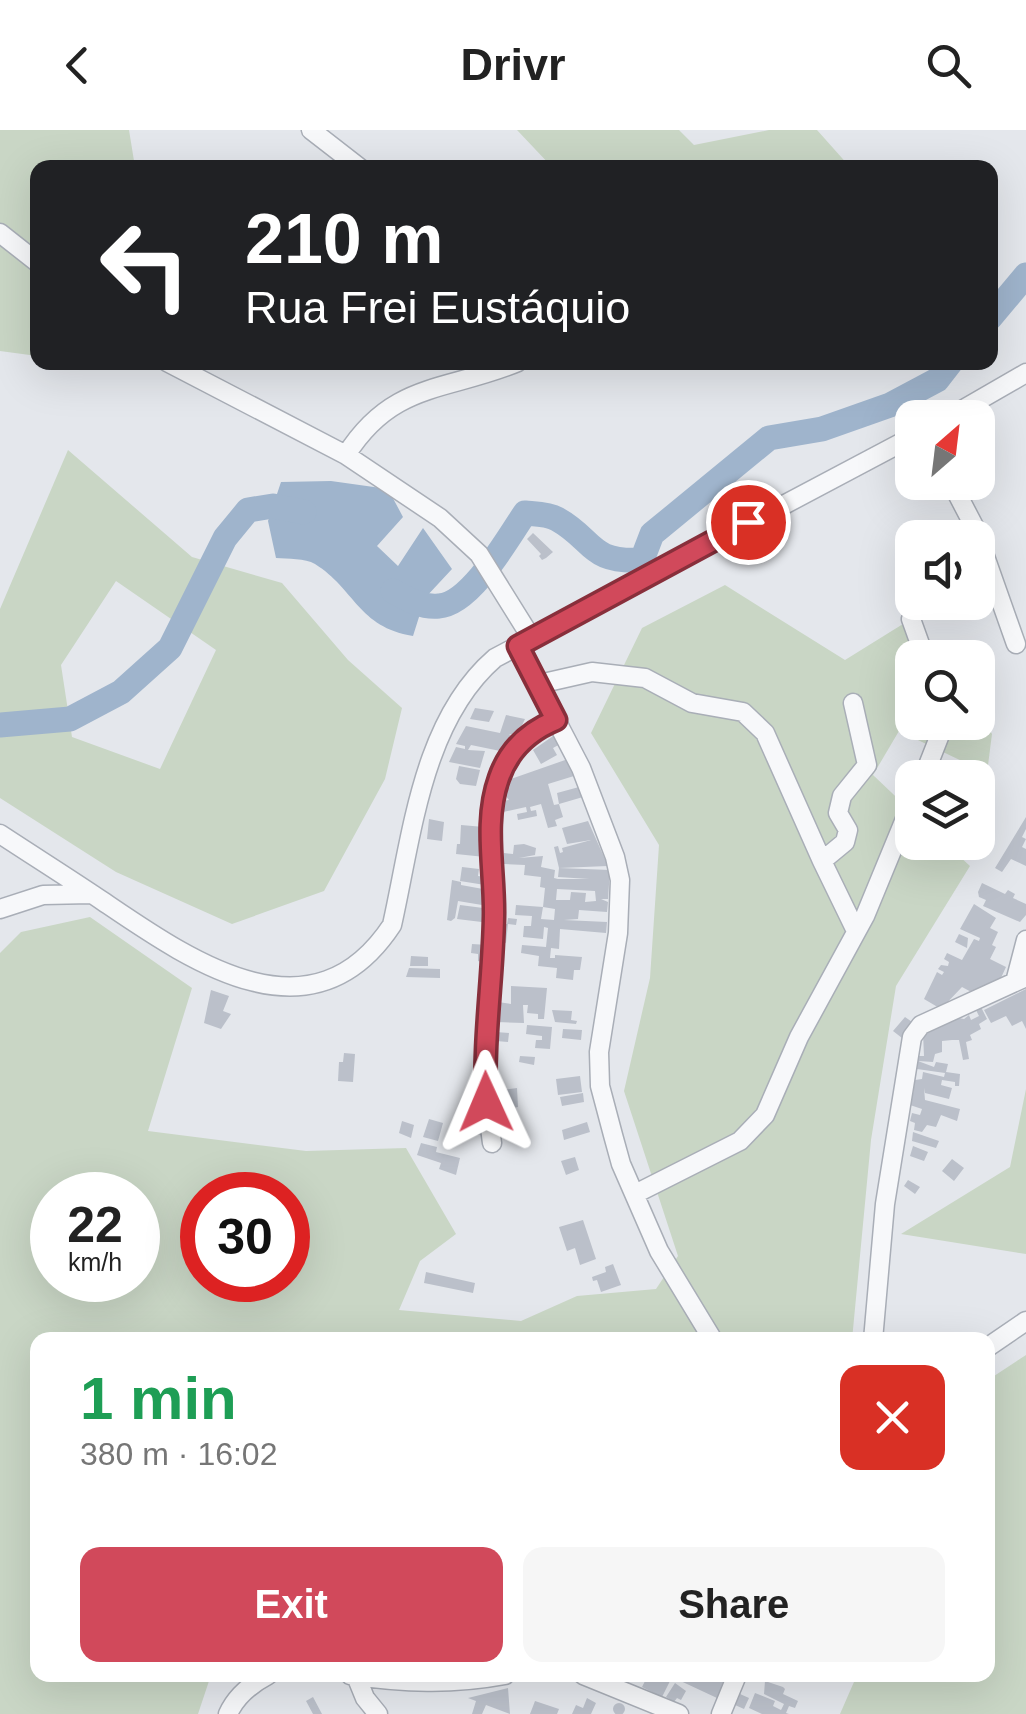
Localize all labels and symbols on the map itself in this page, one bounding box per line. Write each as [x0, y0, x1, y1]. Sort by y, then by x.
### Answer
north arrow [895, 400, 995, 500]
pin [706, 480, 791, 565]
position arrow [434, 1050, 538, 1154]
speed limit sign: 30 [180, 1172, 310, 1302]

